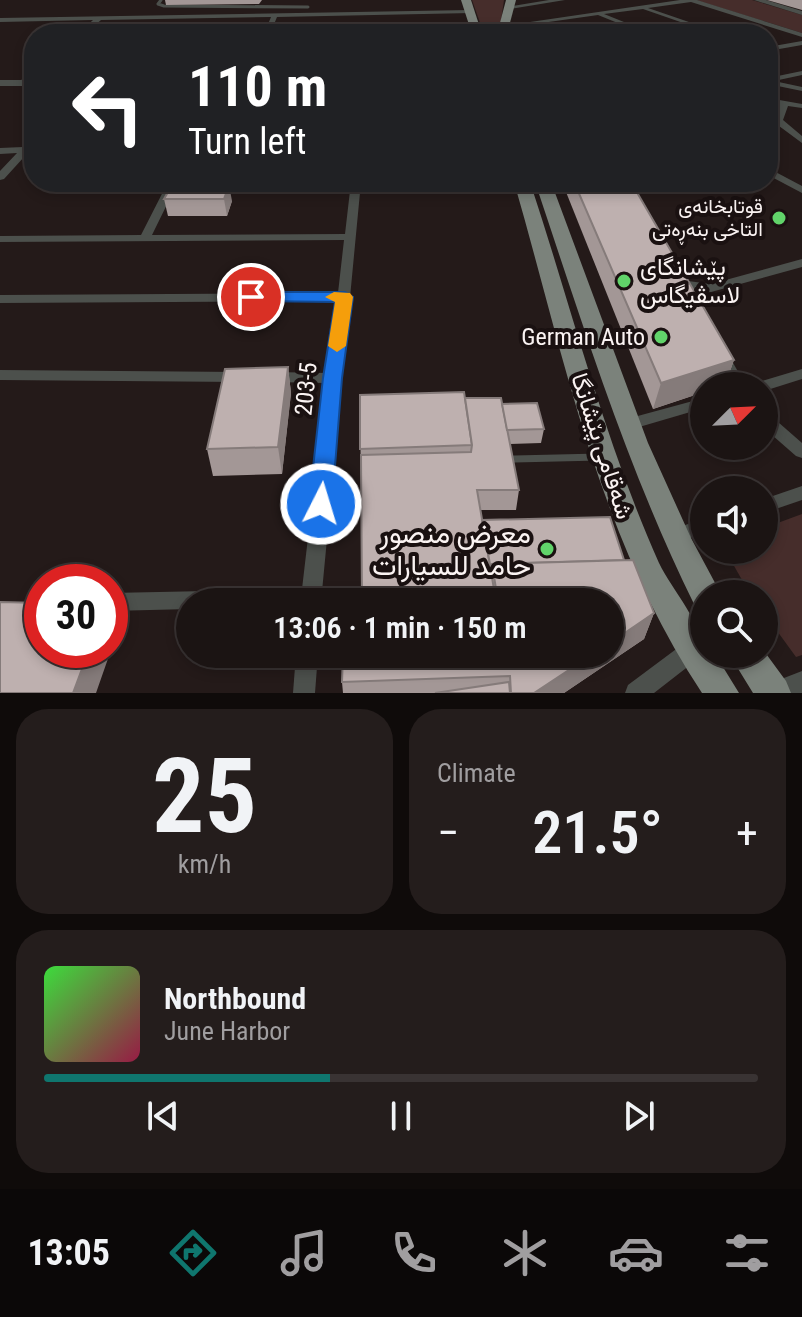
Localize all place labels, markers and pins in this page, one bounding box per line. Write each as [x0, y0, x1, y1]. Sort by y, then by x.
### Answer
place label: قوتابخانەی التاخی بنەڕەتی [652, 194, 763, 245]
marker: قوتابخانەی التاخی بنەڕەتی [770, 209, 788, 227]
place label: پێشانگای لاسڤیگاس [640, 253, 740, 309]
pin [217, 263, 285, 331]
marker: پێشانگای لاسڤیگاس [615, 272, 633, 290]
place label: German Auto [521, 323, 645, 351]
marker: German Auto [652, 328, 670, 346]
place label: معرض منصور حامد للسيارات [372, 517, 531, 583]
marker: معرض منصور حامد للسيارات [538, 540, 556, 558]

